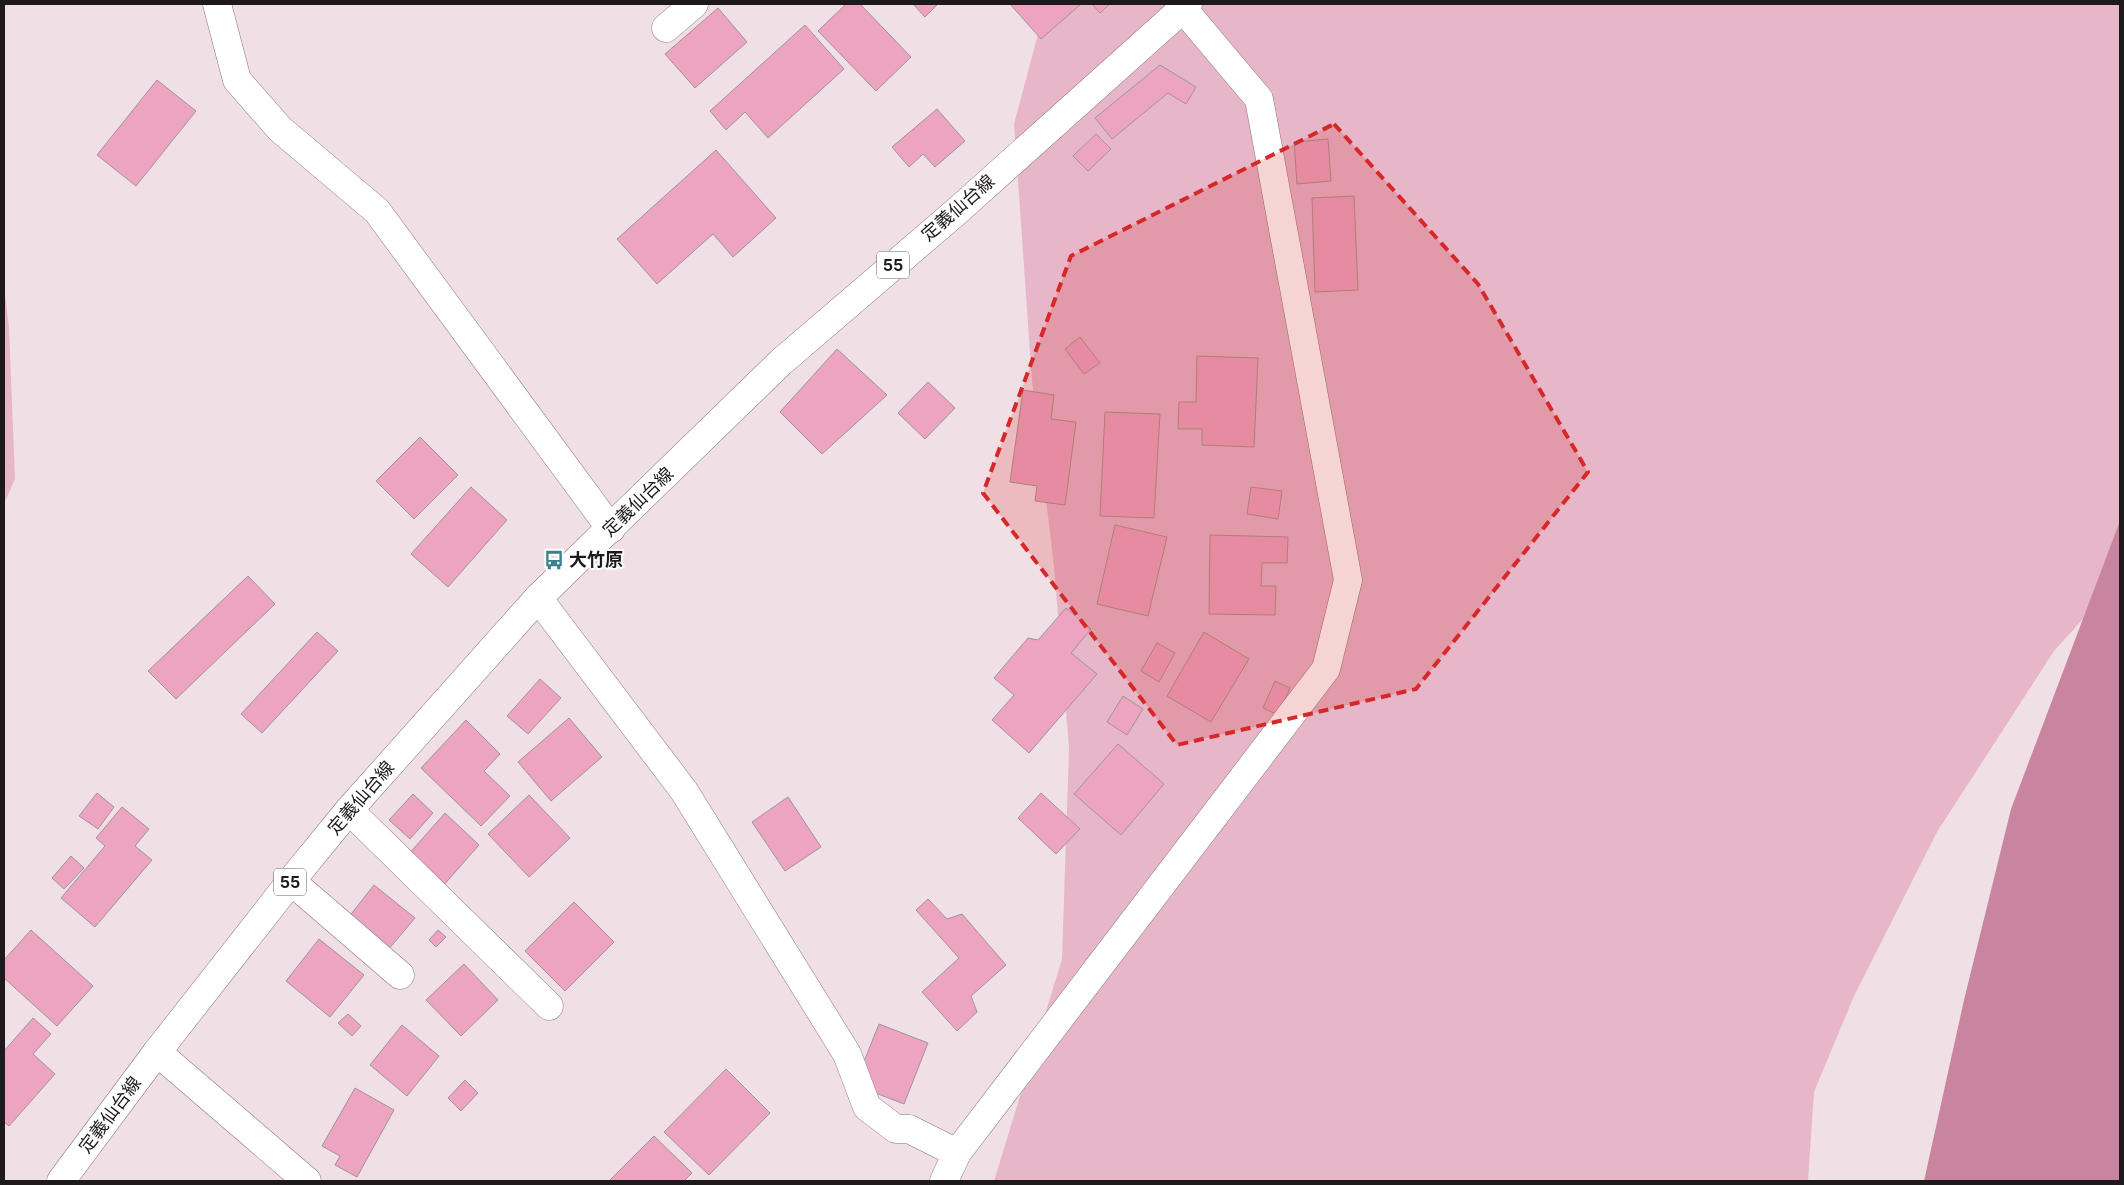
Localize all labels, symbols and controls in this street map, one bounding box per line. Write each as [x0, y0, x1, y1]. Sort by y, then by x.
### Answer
street label: 定義仙台線 [917, 170, 999, 245]
road number: 55 [877, 252, 909, 278]
street label: 定義仙台線 [598, 463, 677, 540]
bus stop icon: 大竹原 [543, 549, 565, 571]
place label: 大竹原 [569, 549, 623, 570]
street label: 定義仙台線 [323, 757, 398, 839]
road number: 55 [274, 869, 306, 896]
street label: 定義仙台線 [74, 1072, 145, 1157]

